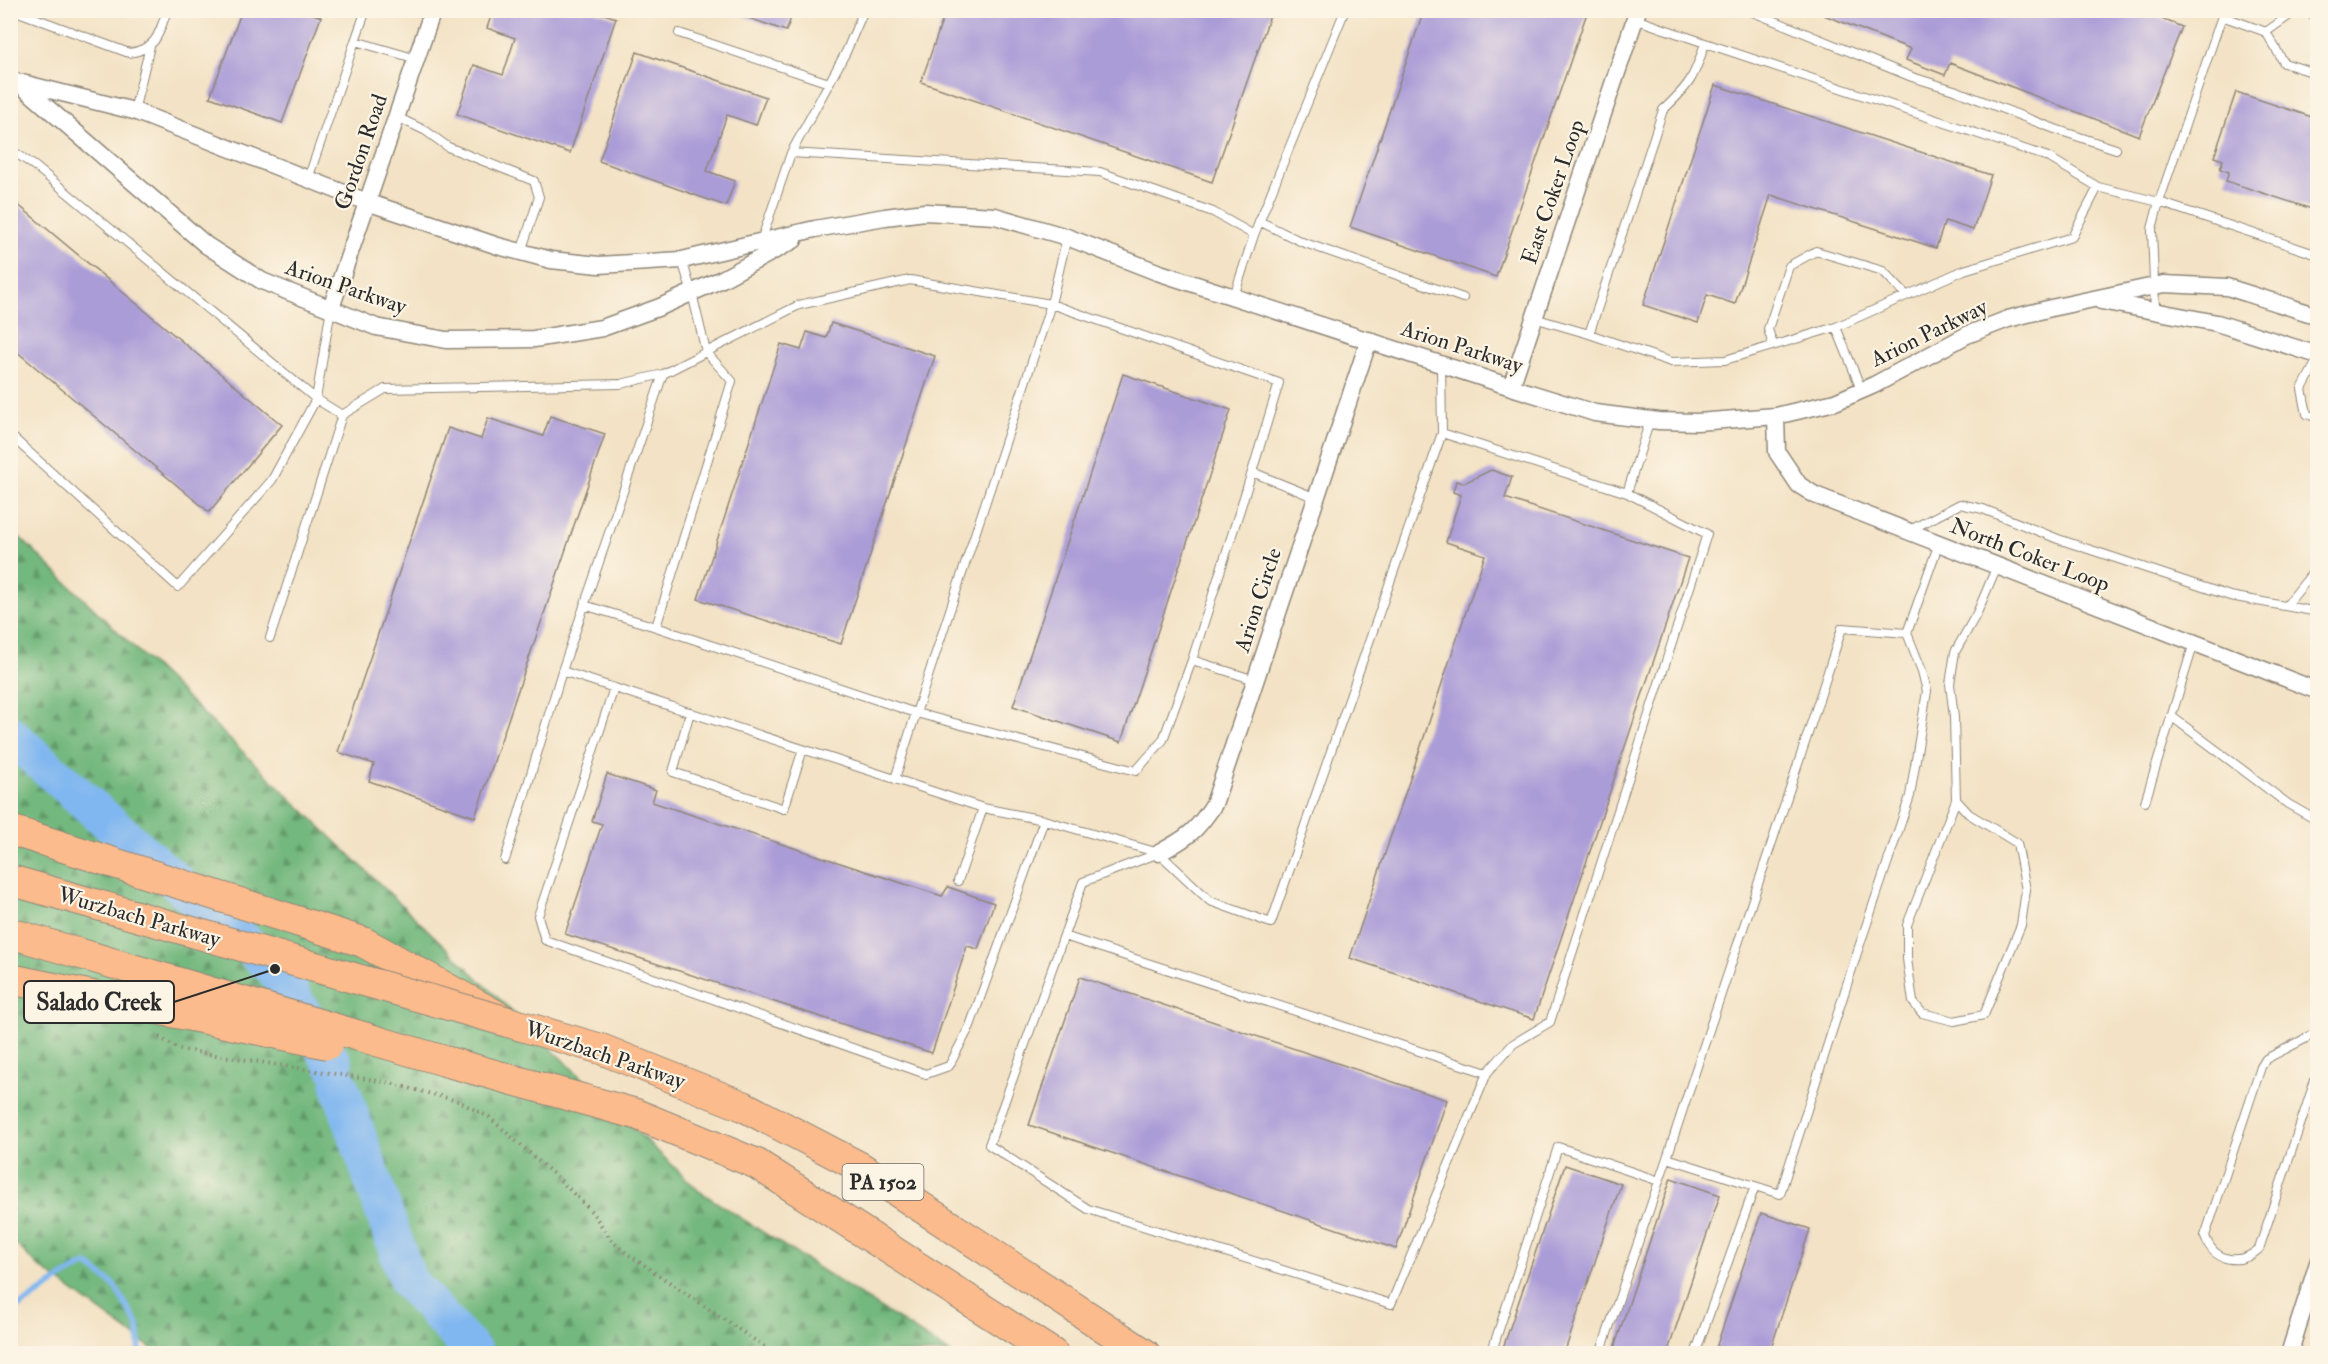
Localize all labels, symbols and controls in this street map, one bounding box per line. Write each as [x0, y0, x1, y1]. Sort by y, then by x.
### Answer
street label: Gordon Road [328, 90, 394, 214]
street label: East Coker Loop [1515, 116, 1592, 268]
street label: Arion Parkway [281, 253, 411, 321]
street label: Arion Parkway [1865, 293, 1992, 374]
street label: Arion Parkway [1397, 314, 1527, 380]
street label: North Coker Loop [1946, 512, 2114, 599]
street label: Arion Circle [1228, 544, 1288, 657]
street label: Wurzbach Parkway [54, 880, 224, 954]
callout: Salado Creek [24, 981, 174, 1023]
text: Salado Creek [36, 987, 162, 1018]
street label: Wurzbach Parkway [520, 1014, 689, 1096]
road number: PA 1502 [842, 1164, 924, 1200]

